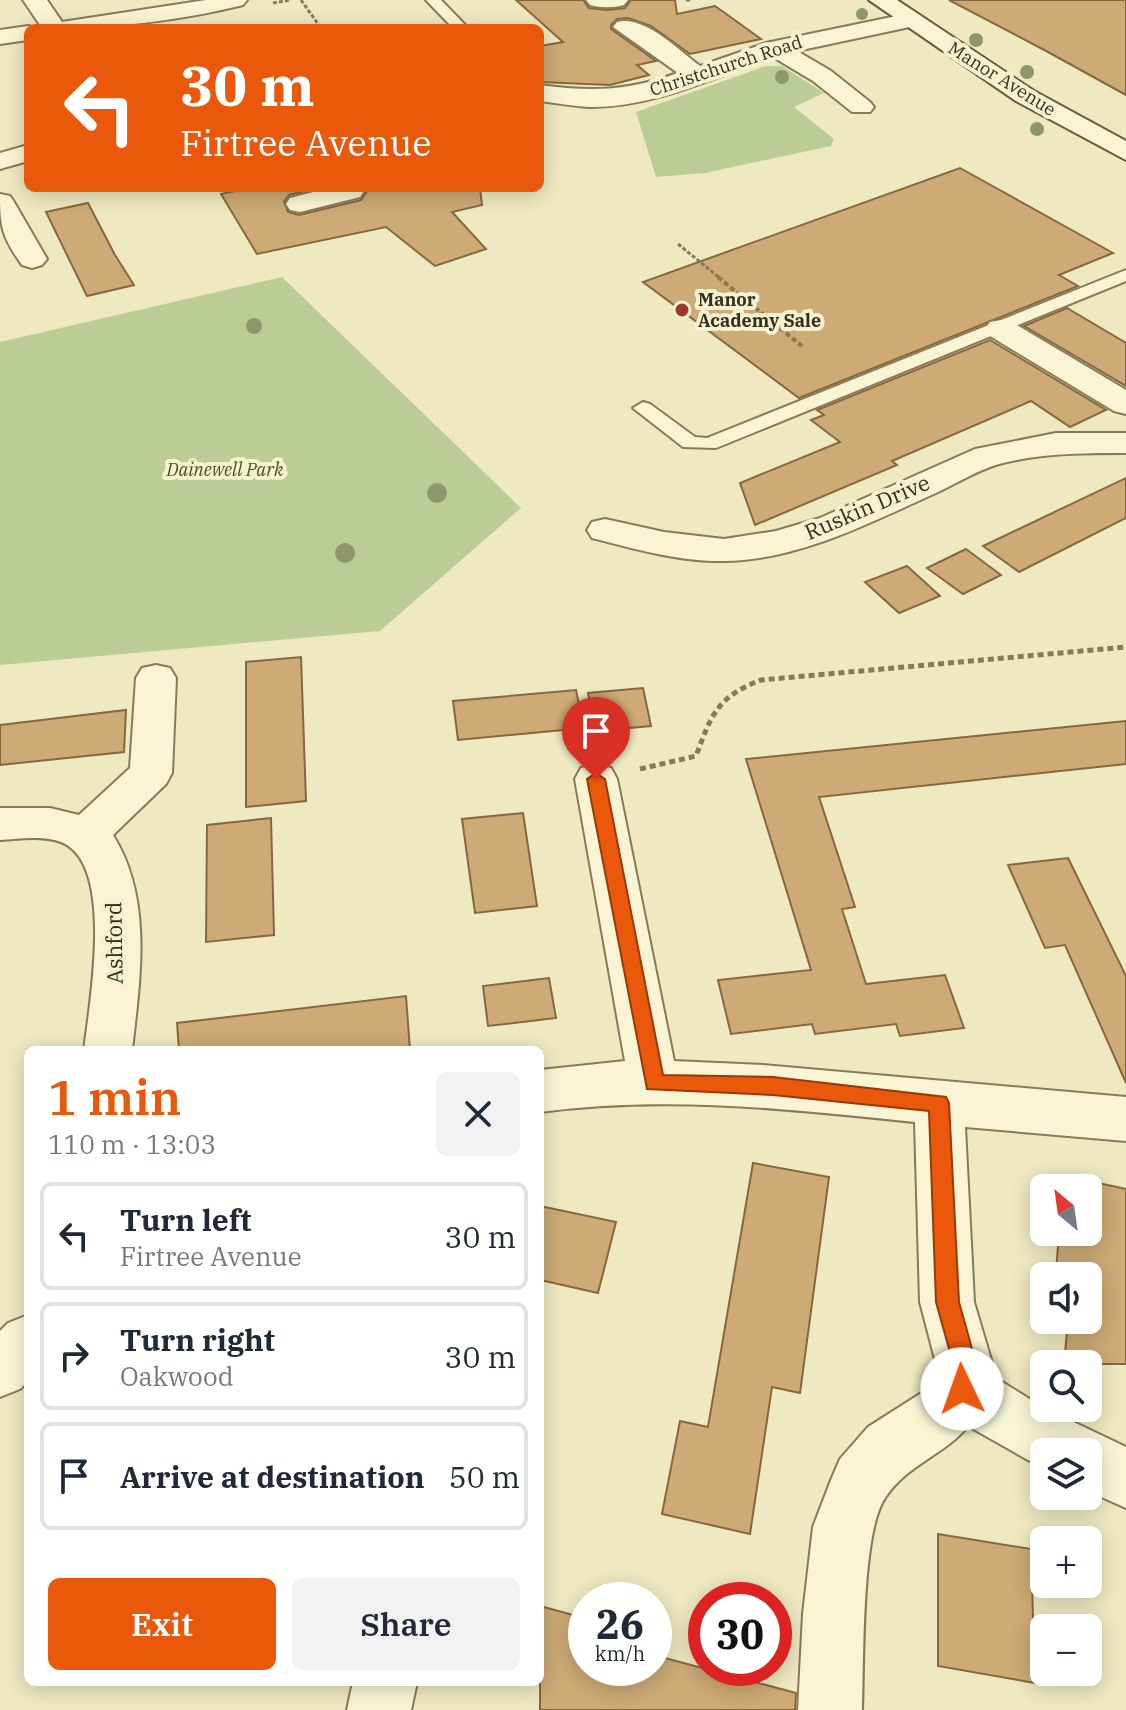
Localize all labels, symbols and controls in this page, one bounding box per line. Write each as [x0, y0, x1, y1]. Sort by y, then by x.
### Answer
street label: Christchurch Road [647, 30, 805, 101]
street label: Manor Avenue [944, 36, 1060, 121]
text: 30 m [180, 49, 315, 121]
icon: left [48, 56, 152, 160]
text: Firtree Avenue [180, 119, 431, 166]
place label: Manor Academy Sale [698, 288, 821, 332]
marker: Manor Academy Sale [673, 301, 691, 319]
park label: Dainewell Park [165, 458, 284, 481]
street label: Ruskin Drive [800, 467, 934, 546]
pin [562, 697, 630, 779]
icon: arrive [574, 709, 618, 753]
street label: Ashford [98, 902, 129, 984]
text: 1 min [48, 1066, 181, 1128]
button: close [436, 1072, 520, 1156]
text: 110 m · 13:03 [48, 1127, 216, 1161]
north arrow [1030, 1174, 1102, 1246]
map controls [1030, 1174, 1102, 1686]
text: Turn left [120, 1200, 252, 1239]
icon: left [52, 1214, 96, 1258]
text: 30 m [444, 1217, 516, 1256]
text: Firtree Avenue [120, 1239, 302, 1273]
button: sound [1030, 1262, 1102, 1334]
text: Turn right [120, 1320, 275, 1359]
icon: right [52, 1334, 96, 1378]
text: 30 m [444, 1337, 516, 1376]
position arrow [920, 1347, 1004, 1431]
button: search [1030, 1350, 1102, 1422]
text: Oakwood [120, 1359, 234, 1393]
button: layers [1030, 1438, 1102, 1510]
icon: arrive [52, 1454, 96, 1498]
text: Arrive at destination [120, 1457, 425, 1496]
text: 50 m [449, 1457, 520, 1496]
button: + [1030, 1526, 1102, 1598]
button: Exit [48, 1578, 276, 1670]
button: Share [292, 1578, 520, 1670]
speed limit sign: 30 [688, 1582, 792, 1686]
text: 26 [596, 1598, 644, 1650]
button: − [1030, 1614, 1102, 1686]
text: km/h [595, 1640, 645, 1667]

